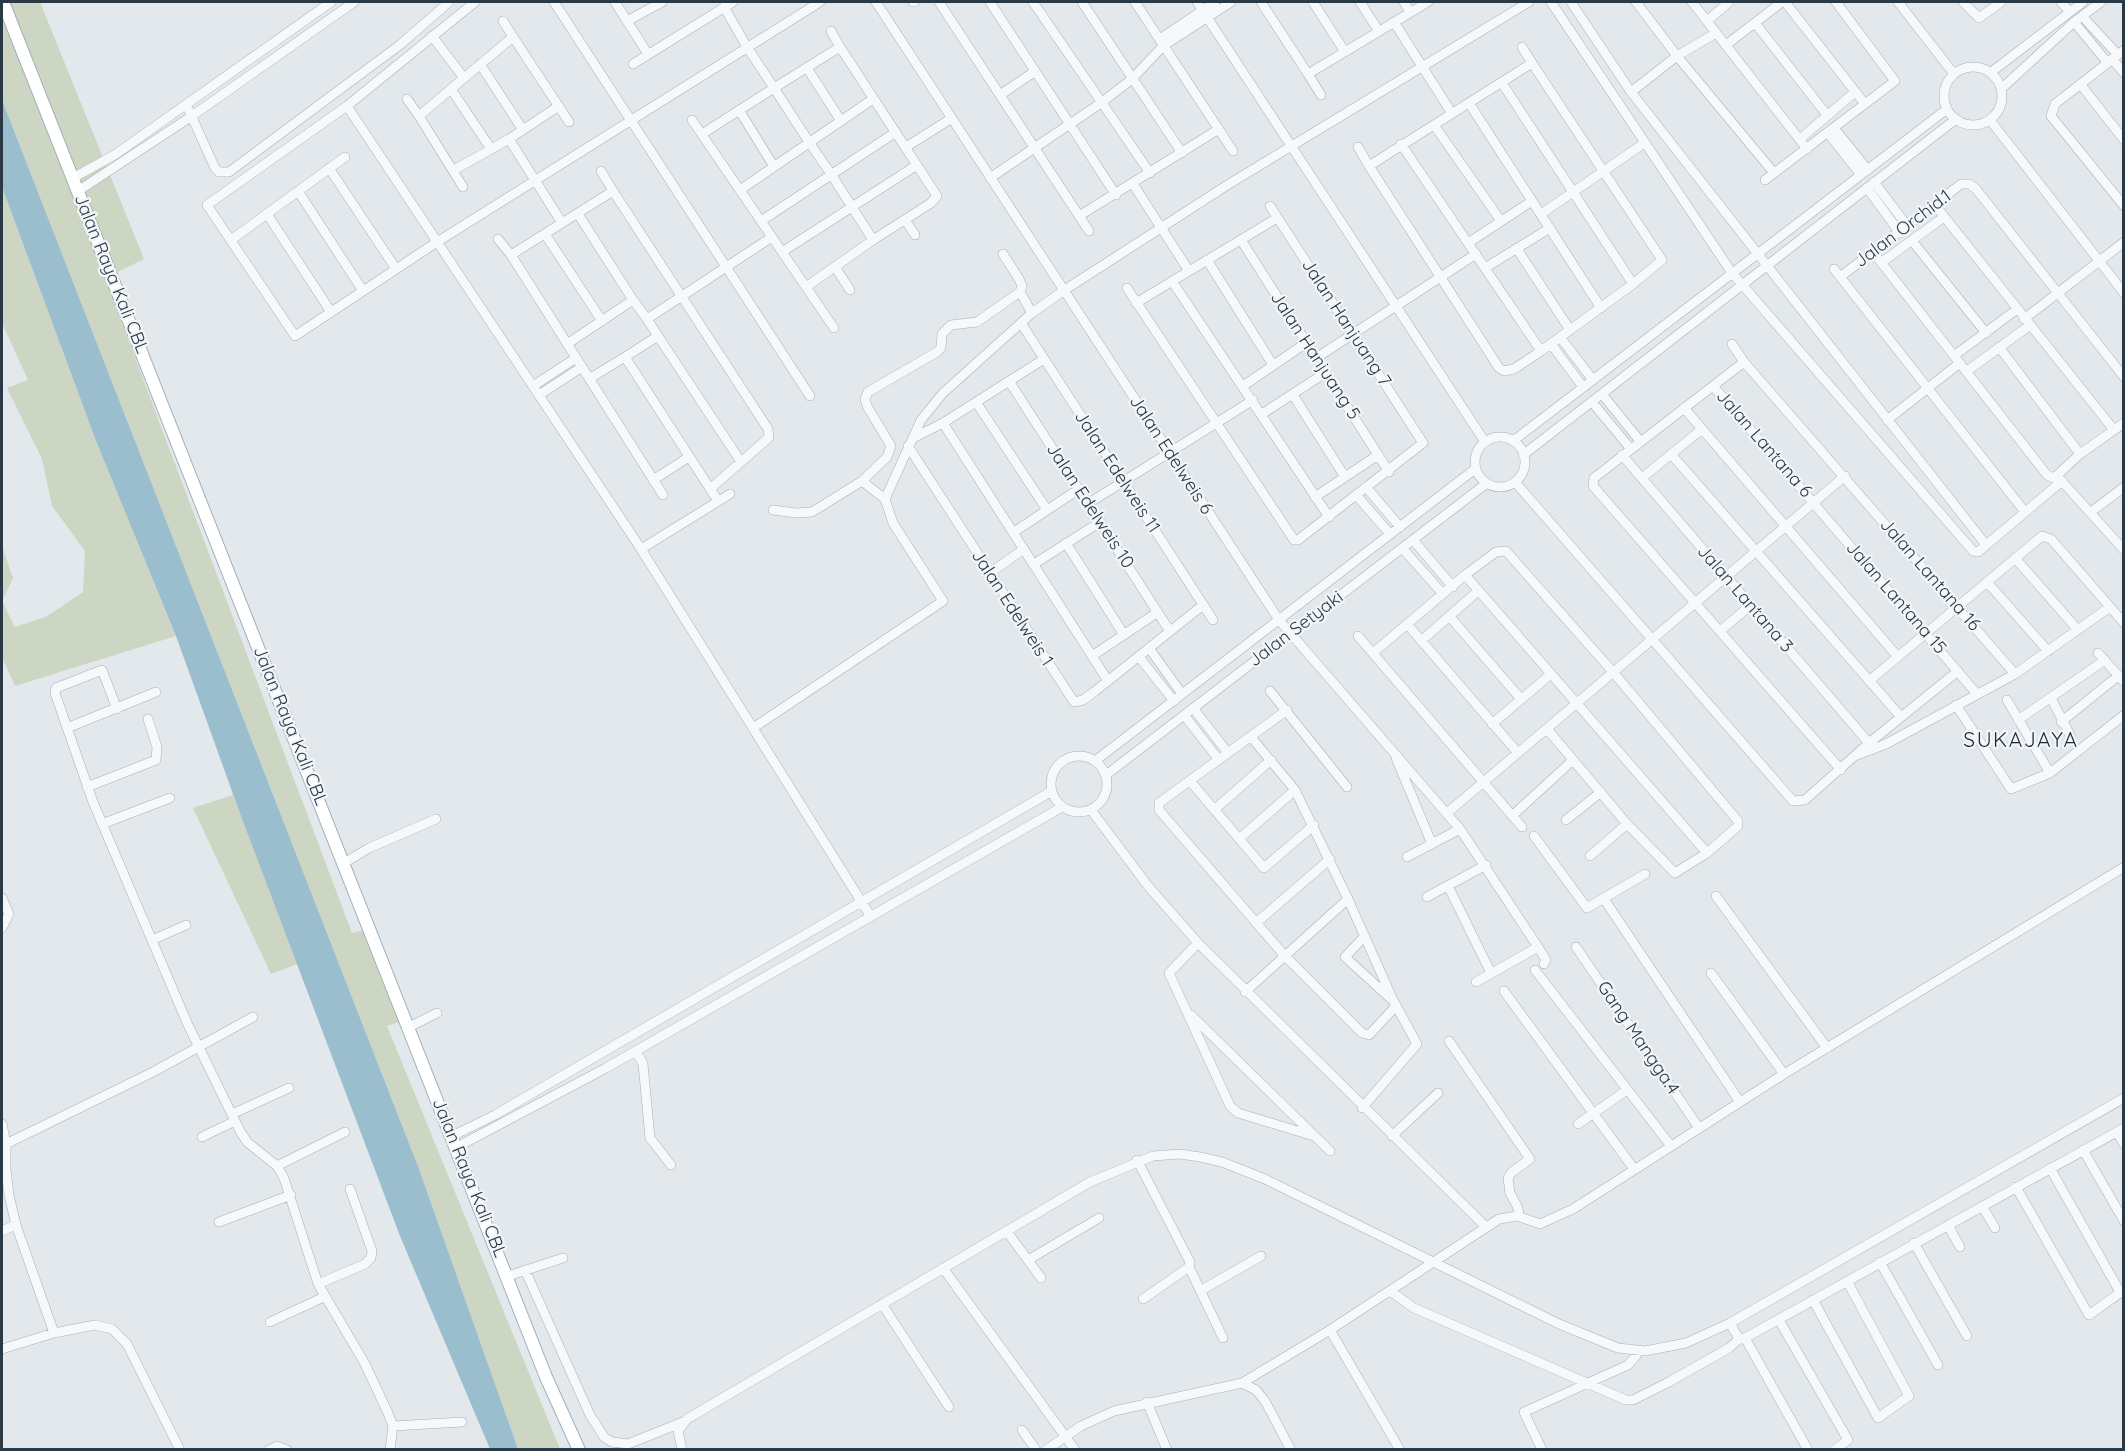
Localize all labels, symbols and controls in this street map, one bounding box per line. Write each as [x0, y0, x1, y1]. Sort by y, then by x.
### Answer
street label: Jalan Orchid.1 [1850, 186, 1956, 272]
street label: Jalan Raya Kali CBL [69, 191, 153, 357]
street label: Jalan Hanjuang 7 [1297, 255, 1395, 391]
street label: Jalan Hanjuang 5 [1266, 288, 1364, 424]
street label: Jalan Lantana 6 [1711, 386, 1817, 502]
street label: Jalan Edelweis 6 [1125, 392, 1217, 518]
street label: Jalan Edelweis 11 [1070, 407, 1164, 537]
street label: Jalan Edelweis 10 [1041, 439, 1139, 573]
street label: Jalan Lantana 16 [1875, 514, 1985, 636]
street label: Jalan Lantana 15 [1841, 537, 1951, 659]
street label: Jalan Lantana 3 [1693, 541, 1797, 657]
street label: Jalan Edelweis 1 [966, 546, 1058, 670]
street label: Jalan Setyaki [1245, 587, 1347, 671]
street label: Jalan Raya Kali CBL [248, 643, 332, 809]
district label: SUKAJAYA [1963, 728, 2079, 754]
street label: Gang Mangga.4 [1592, 977, 1684, 1099]
street label: Jalan Raya Kali CBL [427, 1095, 511, 1261]

